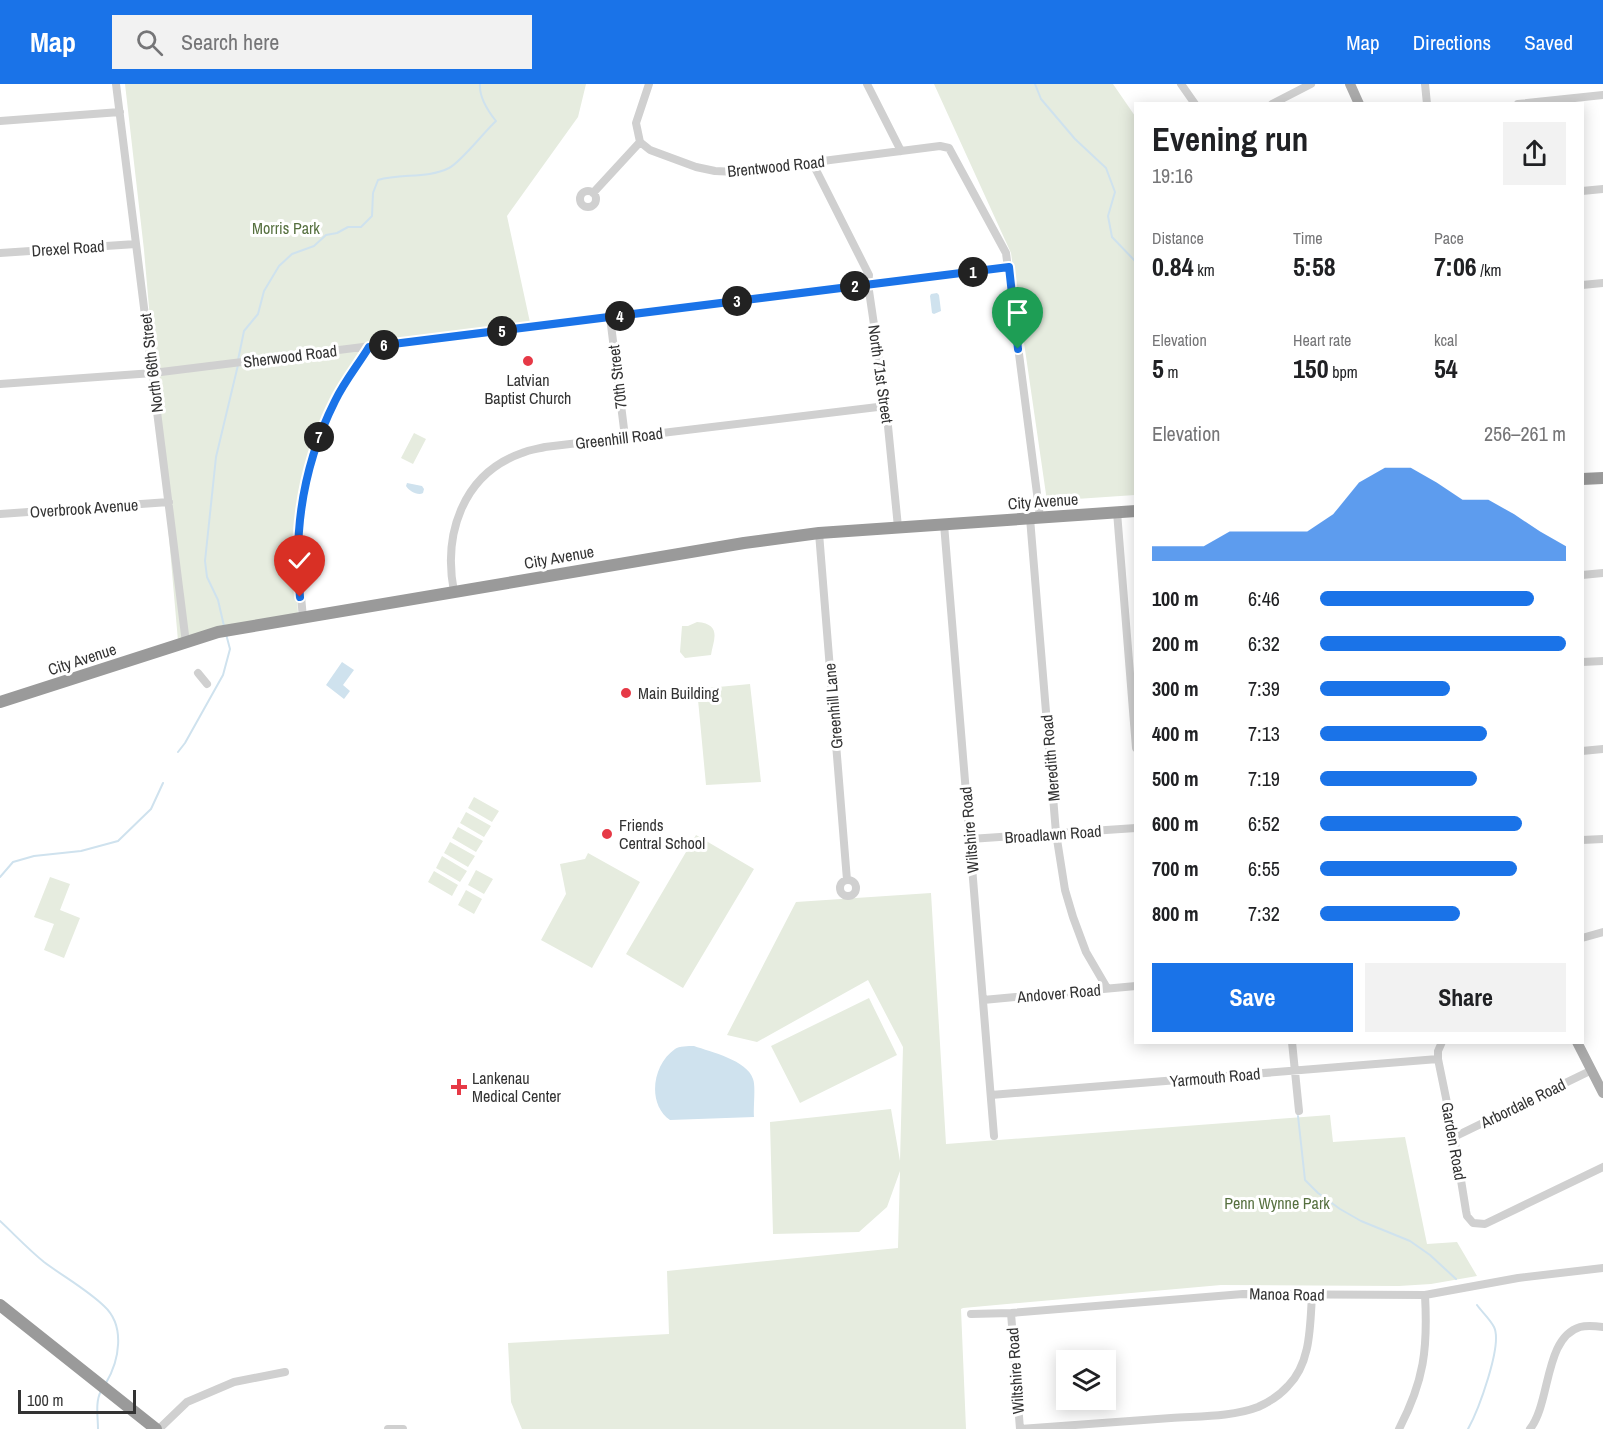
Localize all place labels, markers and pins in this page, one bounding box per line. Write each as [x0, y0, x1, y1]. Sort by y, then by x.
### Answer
pin: 1 [958, 257, 988, 287]
pin: 2 [840, 271, 870, 301]
pin: 3 [722, 286, 752, 316]
pin [992, 287, 1043, 349]
pin: 4 [605, 301, 635, 331]
pin: 5 [487, 316, 517, 346]
pin: 6 [369, 330, 399, 360]
marker: Latvian Baptist Church [521, 354, 535, 368]
place label: Latvian Baptist Church [485, 369, 571, 409]
pin: 7 [304, 422, 334, 452]
pin [274, 535, 325, 597]
place label: Main Building [638, 682, 720, 704]
marker: Main Building [619, 686, 633, 700]
place label: Friends Central School [619, 814, 705, 854]
marker: Friends Central School [600, 827, 614, 841]
place label: Lankenau Medical Center [472, 1067, 562, 1107]
marker: Lankenau Medical Center [450, 1078, 468, 1096]

